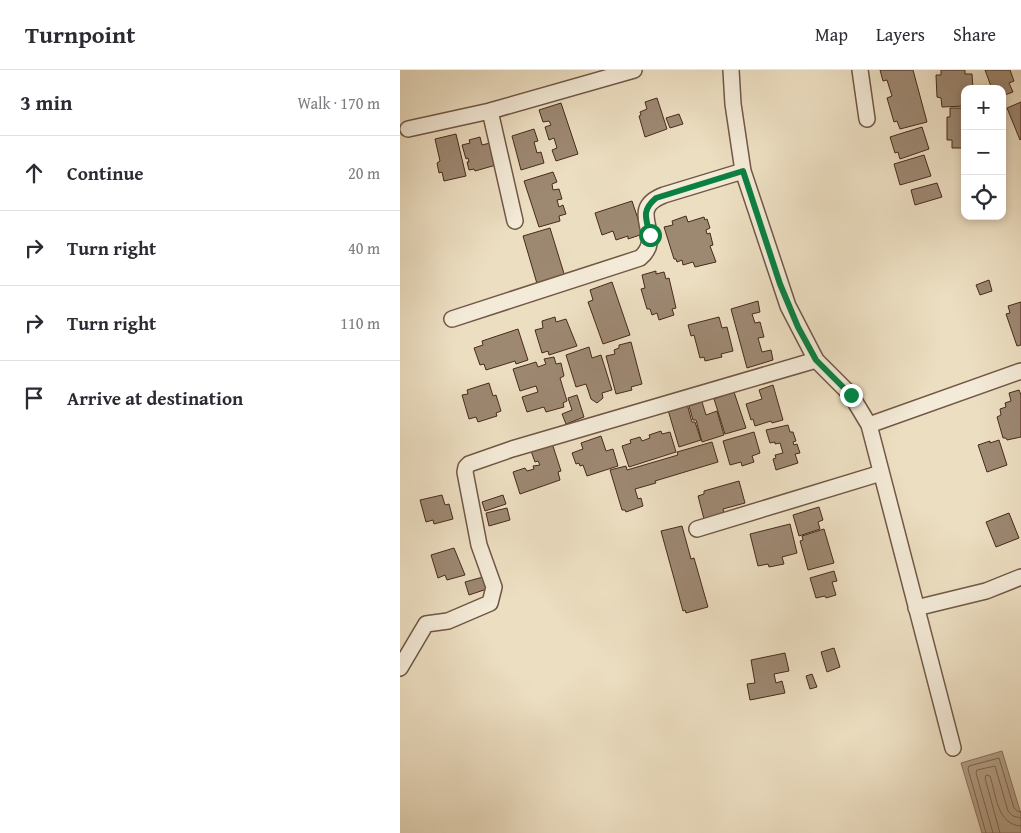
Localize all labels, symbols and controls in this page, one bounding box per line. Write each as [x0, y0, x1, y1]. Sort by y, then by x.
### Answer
text: Turnpoint [25, 17, 135, 52]
text: Map [815, 21, 848, 48]
text: Layers [876, 21, 925, 48]
text: Share [953, 21, 996, 48]
map controls [961, 85, 1006, 220]
button: + [961, 85, 1006, 130]
text: 3 min [20, 87, 72, 118]
text: Walk · 170 m [297, 91, 380, 115]
button: − [961, 130, 1006, 175]
icon: ahead [20, 159, 48, 187]
text: Continue [67, 159, 144, 187]
text: 20 m [348, 161, 380, 185]
button: locate [961, 175, 1006, 220]
route start [639, 224, 662, 247]
icon: right [20, 234, 48, 262]
text: Turn right [67, 234, 156, 262]
text: 40 m [348, 236, 380, 260]
icon: right [20, 309, 48, 337]
text: Turn right [67, 309, 156, 337]
text: 110 m [340, 311, 380, 335]
icon: arrive [20, 384, 48, 412]
text: Arrive at destination [67, 384, 243, 412]
route end [840, 384, 863, 407]

